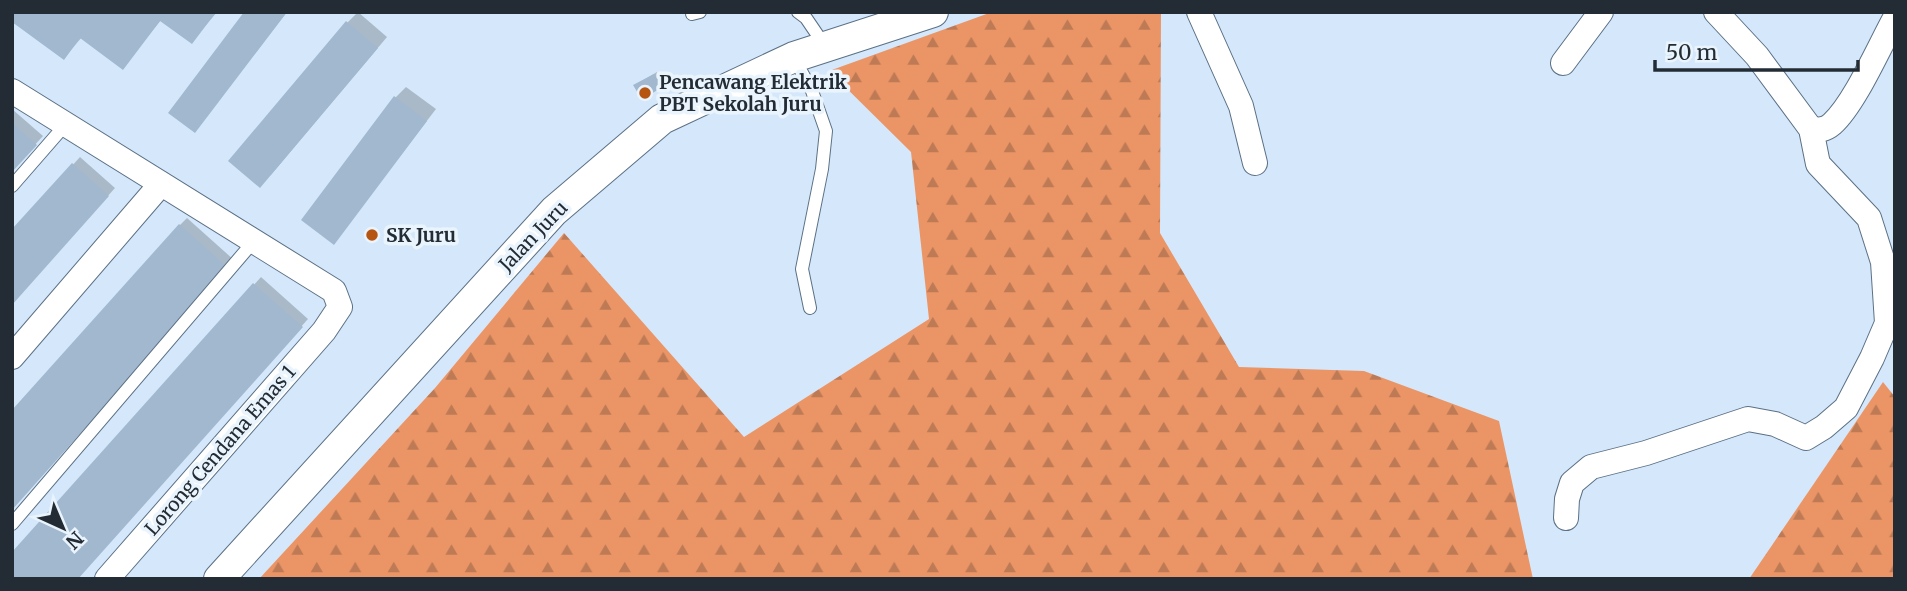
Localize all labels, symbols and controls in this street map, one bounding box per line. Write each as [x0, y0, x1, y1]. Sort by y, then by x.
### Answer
scale bar [1655, 28, 1858, 72]
text: 50 m [1666, 39, 1717, 66]
place label: Pencawang Elektrik PBT Sekolah Juru [659, 70, 848, 116]
marker: Pencawang Elektrik PBT Sekolah Juru [637, 85, 653, 101]
street label: Jalan Juru [493, 196, 572, 277]
place label: SK Juru [386, 223, 456, 247]
marker: SK Juru [364, 227, 380, 243]
street label: Lorong Cendana Emas 1 [139, 360, 301, 540]
north arrow [28, 493, 98, 563]
text: N [61, 526, 89, 554]

